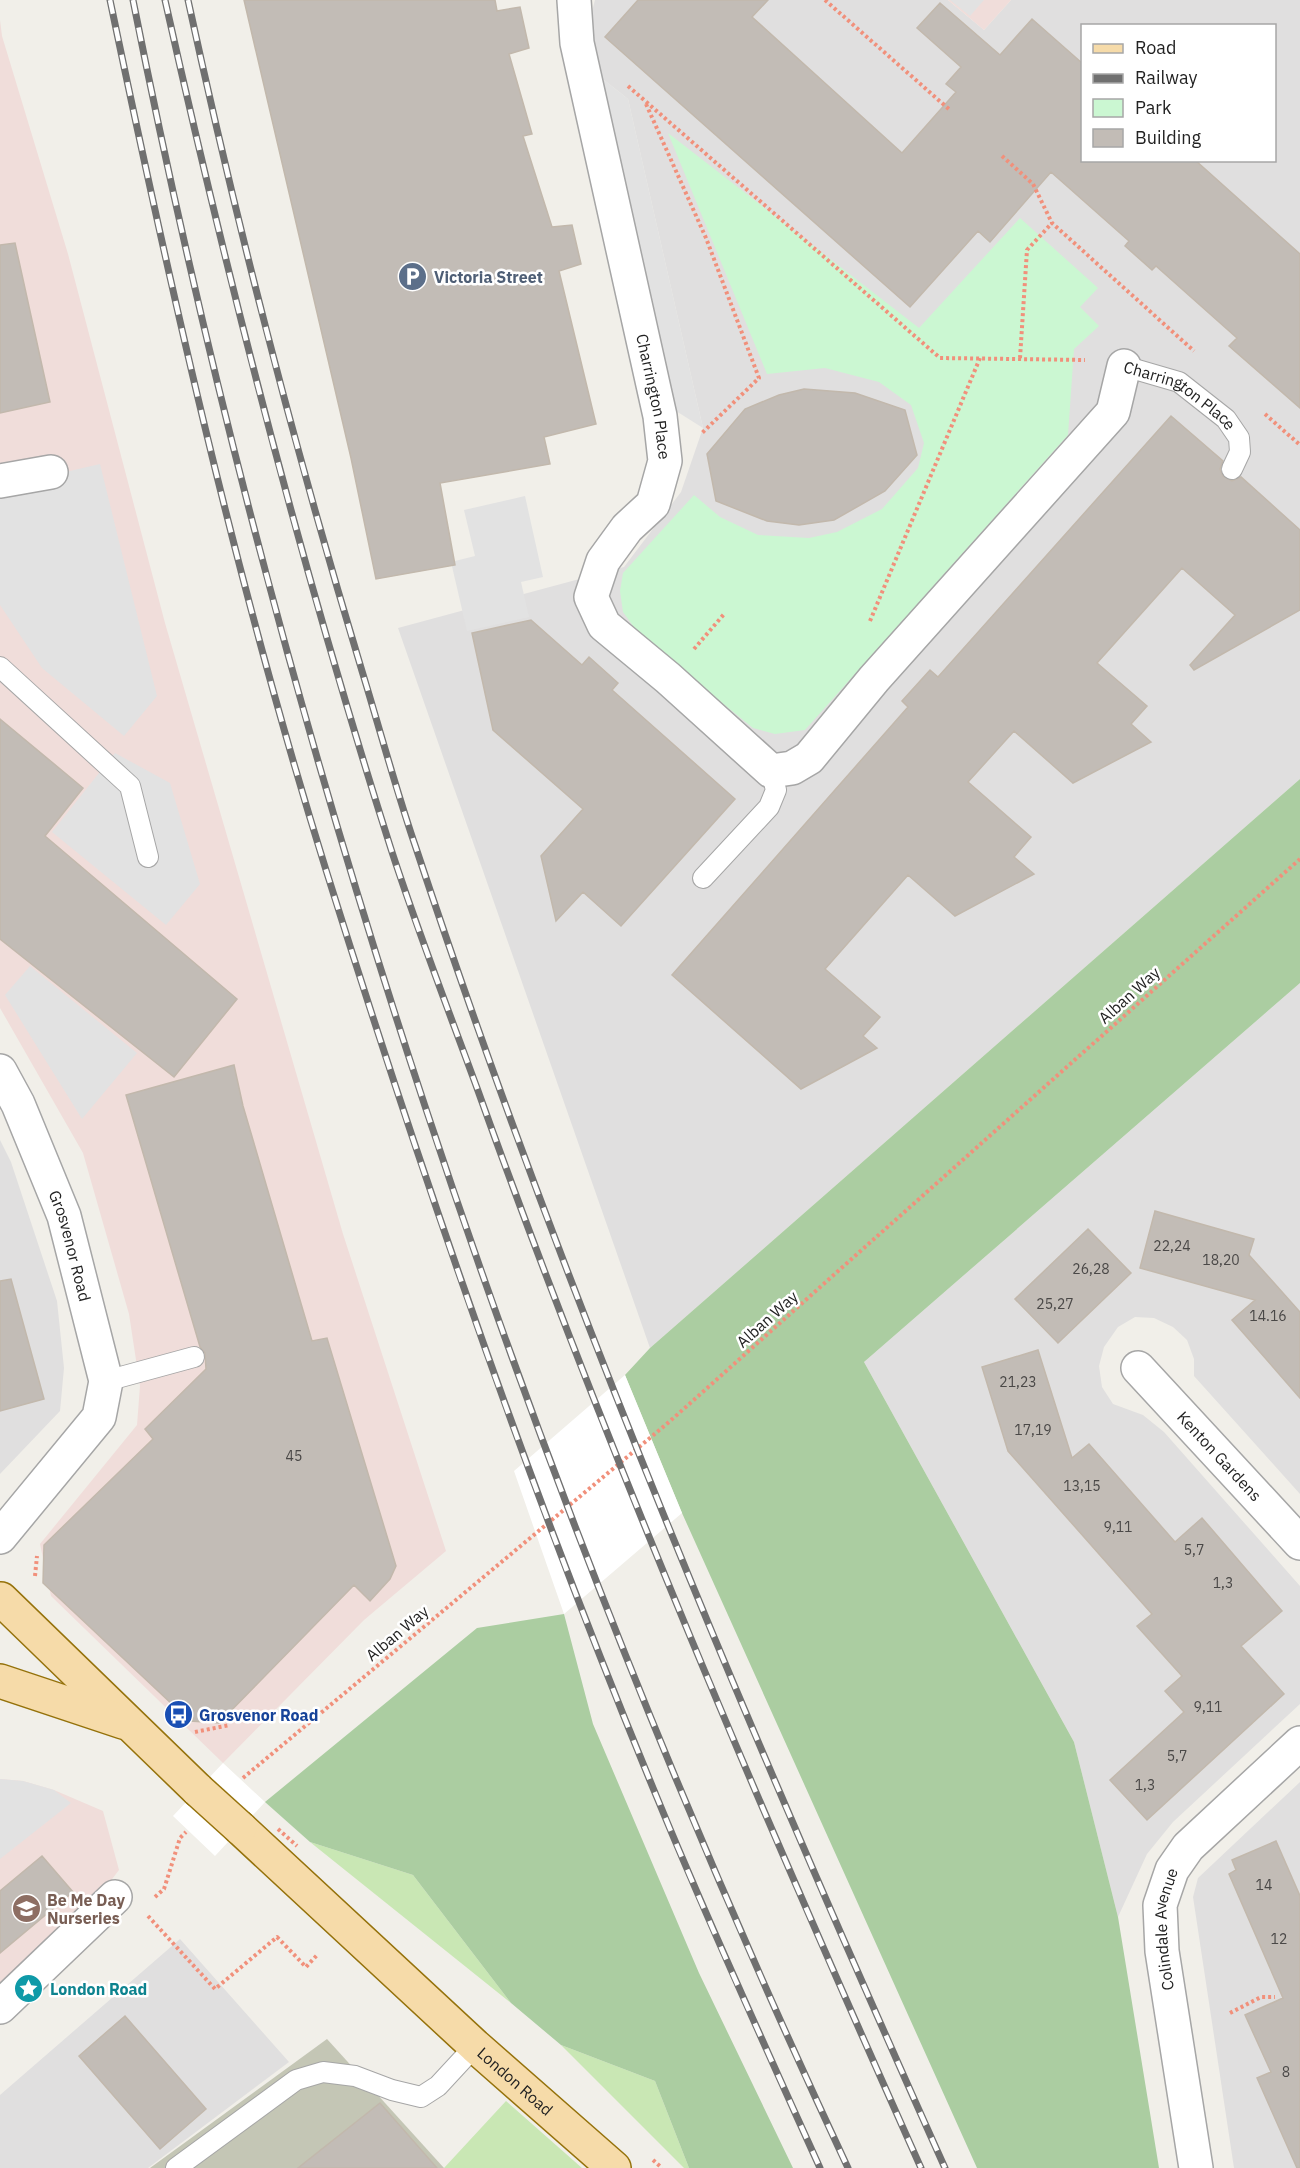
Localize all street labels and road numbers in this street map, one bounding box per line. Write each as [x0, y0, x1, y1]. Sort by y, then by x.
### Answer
street label: Charrington Place [632, 332, 675, 461]
street label: Charrington Place [1121, 356, 1240, 434]
street label: Alban Way [1094, 962, 1164, 1028]
street label: Grosvenor Road [45, 1187, 95, 1303]
street label: Alban Way [732, 1286, 802, 1352]
street label: Kenton Gardens [1173, 1407, 1266, 1505]
street label: Alban Way [362, 1601, 432, 1665]
street label: Colindale Avenue [1150, 1865, 1182, 1992]
street label: London Road [473, 2043, 557, 2120]

